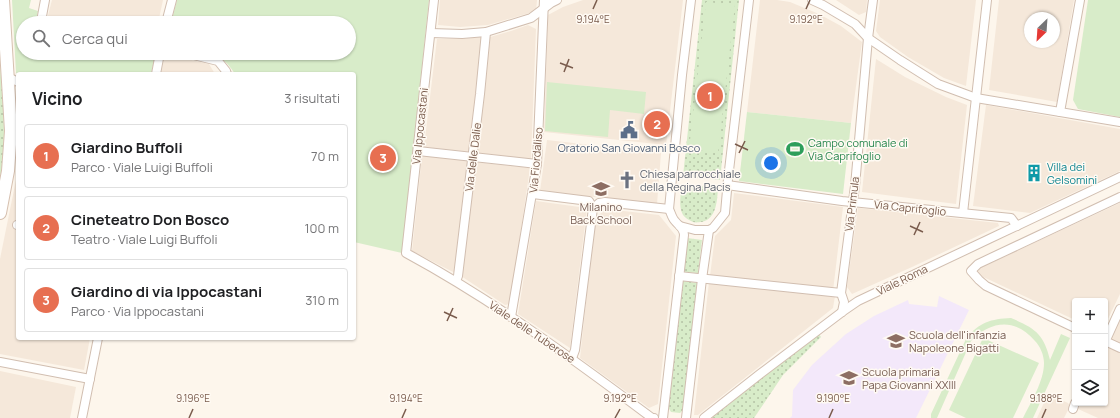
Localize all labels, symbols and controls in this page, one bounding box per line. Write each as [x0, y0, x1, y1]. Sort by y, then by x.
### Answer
text: 9.194°E [576, 12, 610, 26]
text: 9.192°E [789, 12, 823, 26]
north arrow [1024, 12, 1060, 48]
search box [16, 16, 356, 60]
icon: search [30, 27, 52, 49]
text: Cerca qui [62, 28, 128, 49]
pin: 1 [697, 81, 723, 111]
text: Vicino [32, 87, 83, 110]
street label: Via Ippocastani [408, 87, 431, 165]
text: 3 risultati [284, 89, 340, 107]
pin: 2 [644, 109, 670, 139]
public building icon: Oratorio San Giovanni Bosco [619, 120, 639, 140]
street label: Via delle Dalie [461, 121, 484, 192]
street label: Via Fiordaliso [525, 126, 546, 193]
place label: Campo comunale di Via Caprifoglio [808, 135, 908, 163]
text: Giardino Buffoli [71, 137, 183, 158]
sports icon: Campo comunale di Via Caprifoglio [785, 139, 805, 159]
place label: Oratorio San Giovanni Bosco [558, 140, 701, 155]
pin: 3 [370, 143, 396, 173]
text: 1 [43, 147, 49, 165]
text: 70 m [311, 147, 339, 165]
your location [761, 153, 781, 173]
text: Parco · Viale Luigi Buffoli [71, 158, 213, 176]
place label: Villa dei Gelsomini [1047, 159, 1097, 187]
building icon: Villa dei Gelsomini [1024, 163, 1044, 183]
place label: Chiesa parrocchiale della Regina Pacis [640, 166, 741, 194]
church icon: Chiesa parrocchiale della Regina Pacis [617, 170, 637, 190]
street label: Via Primula [841, 176, 862, 232]
school or university icon: Milanino Back School [591, 179, 611, 199]
street label: Via Caprifoglio [873, 196, 947, 219]
place label: Milanino Back School [570, 199, 632, 227]
text: Cineteatro Don Bosco [71, 209, 229, 230]
text: 2 [42, 219, 50, 237]
text: 100 m [304, 219, 339, 237]
text: Teatro · Viale Luigi Buffoli [71, 230, 218, 248]
street label: Viale Roma [874, 261, 930, 298]
text: Giardino di via Ippocastani [71, 281, 262, 302]
text: 3 [42, 291, 50, 309]
text: 310 m [305, 291, 339, 309]
street label: Viale delle Tuberose [486, 297, 579, 366]
map controls [1072, 298, 1108, 406]
button: + [1072, 298, 1108, 334]
text: Parco · Via Ippocastani [71, 302, 204, 320]
place label: Scuola dell'infanzia Napoleone Bigatti [909, 327, 1006, 355]
school or university icon: Scuola dell'infanzia Napoleone Bigatti [886, 331, 906, 351]
button: − [1072, 334, 1108, 370]
place label: Scuola primaria Papa Giovanni XXIII [862, 364, 956, 392]
school or university icon: Scuola primaria Papa Giovanni XXIII [839, 368, 859, 388]
button: layers [1072, 370, 1108, 406]
text: 9.196°E [176, 391, 210, 405]
text: 9.194°E [389, 391, 423, 405]
text: 9.192°E [603, 391, 637, 405]
text: 9.190°E [816, 391, 850, 405]
text: 9.188°E [1029, 391, 1063, 405]

